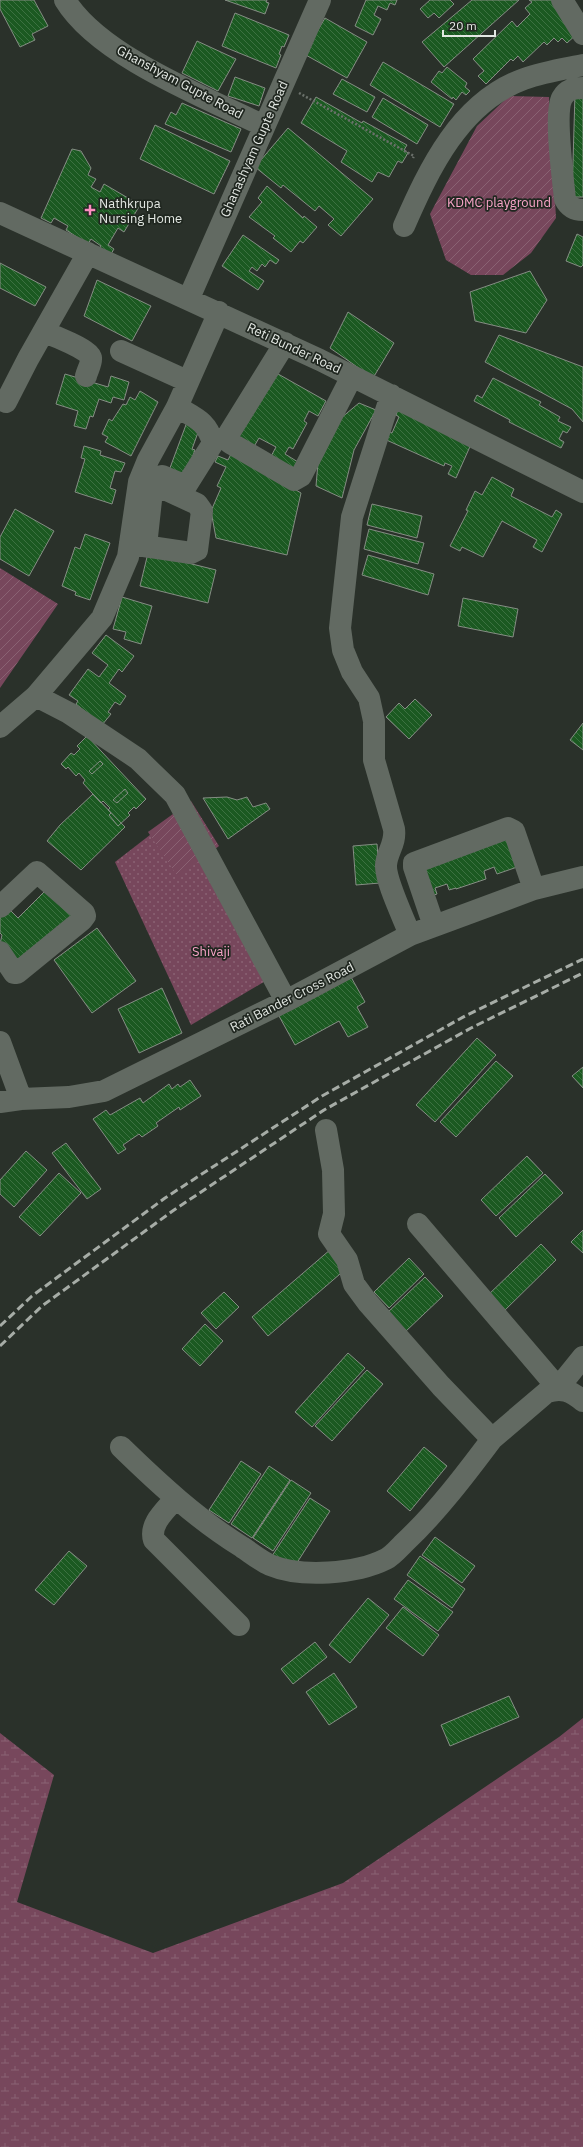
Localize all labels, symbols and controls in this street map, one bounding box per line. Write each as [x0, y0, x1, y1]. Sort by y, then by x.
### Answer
scale bar [443, 12, 495, 38]
text: 20 m [449, 18, 477, 33]
street label: Ghanshyam Gupte Road [114, 42, 246, 122]
street label: Ghanashyam Gupte Road [216, 78, 292, 220]
park label: KDMC playground [447, 194, 551, 211]
place label: Nathkrupa Nursing Home [99, 195, 182, 227]
marker: Nathkrupa Nursing Home [84, 204, 96, 216]
street label: Reti Bunder Road [244, 319, 344, 377]
park label: Shivaji [192, 943, 230, 960]
street label: Rati Bander Cross Road [227, 958, 357, 1036]

